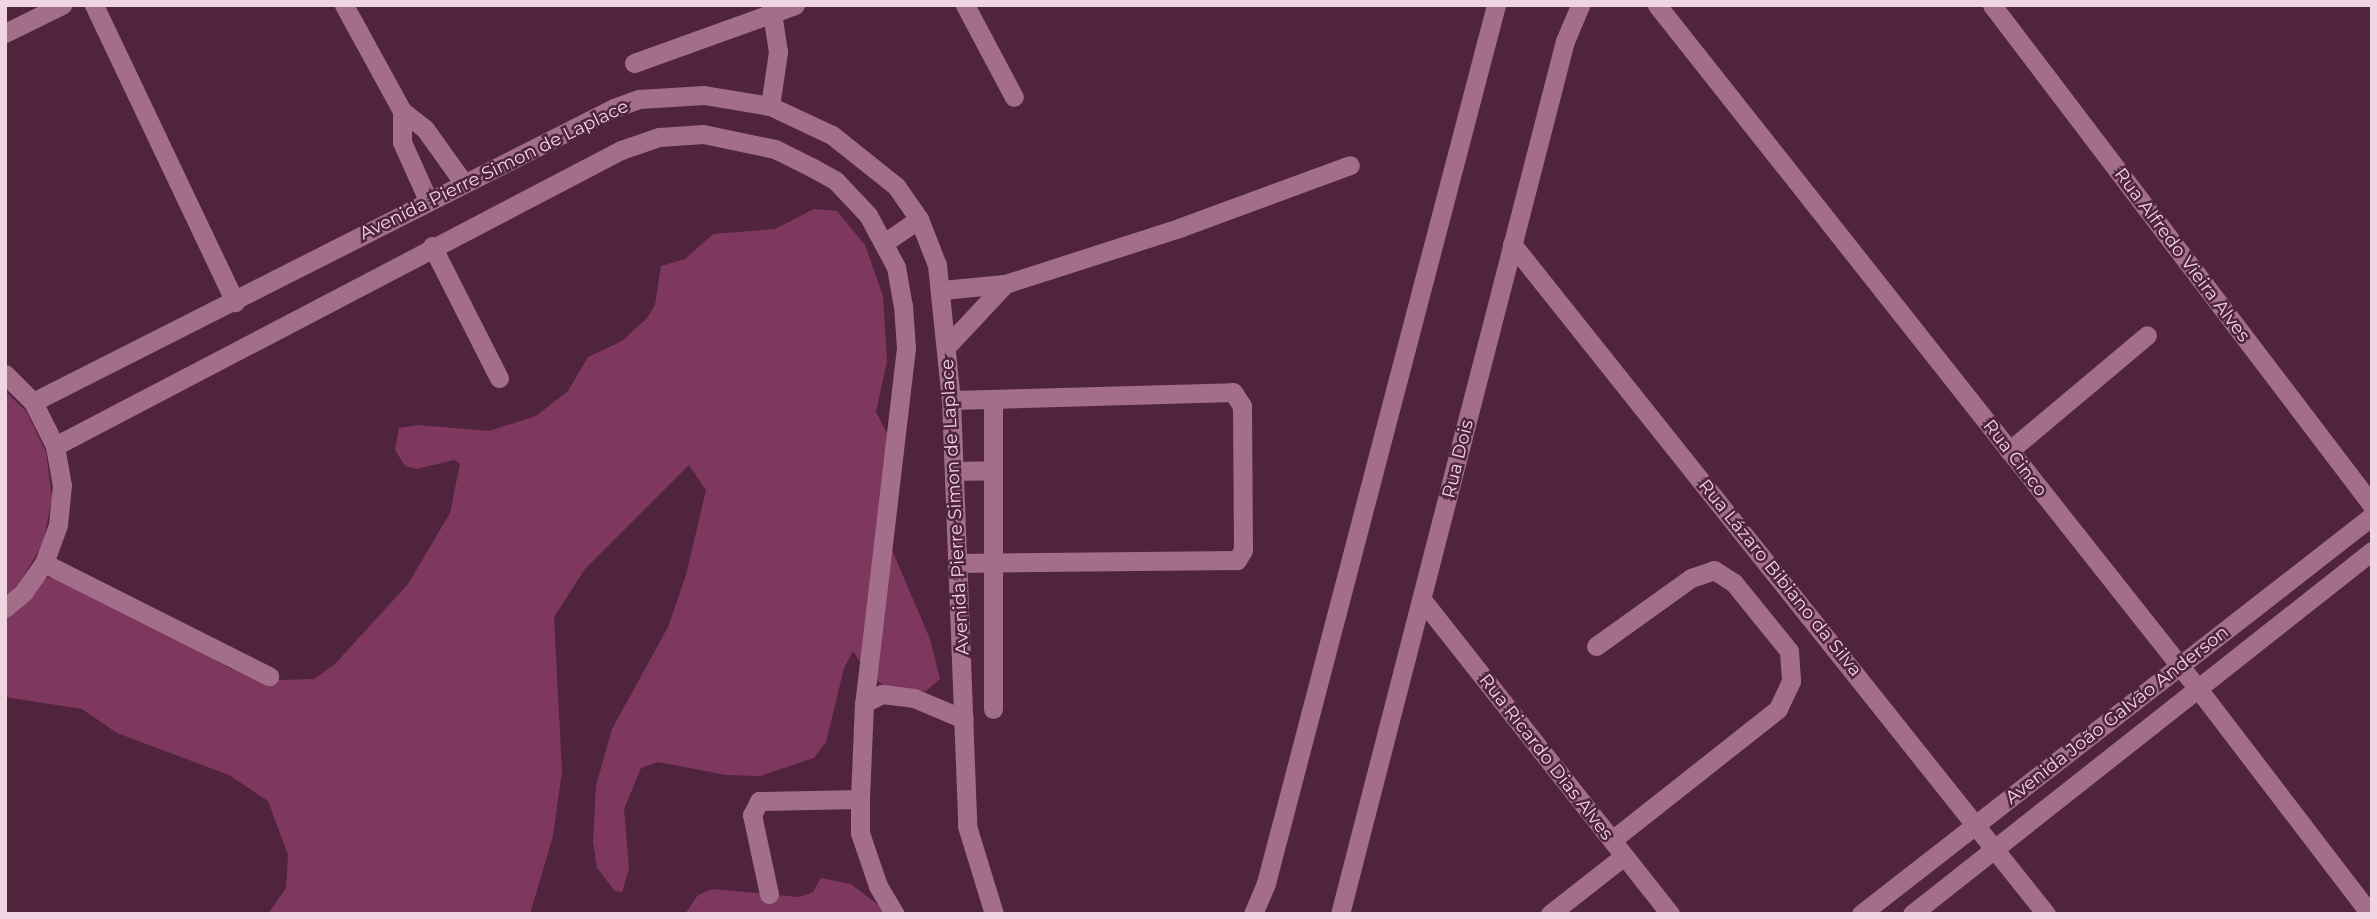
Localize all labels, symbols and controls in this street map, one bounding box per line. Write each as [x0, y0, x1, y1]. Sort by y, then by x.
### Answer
street label: Avenida Pierre Simon de Laplace [356, 95, 632, 245]
street label: Rua Alfredo Vieira Alves [2110, 164, 2254, 346]
street label: Avenida Pierre Simon de Laplace [936, 358, 974, 656]
street label: Rua Cinco [1978, 415, 2052, 501]
street label: Rua Dois [1438, 417, 1478, 501]
street label: Rua Lázaro Bibiano da Silva [1694, 475, 1866, 681]
street label: Avenida João Galvão Anderson [2001, 621, 2233, 809]
street label: Rua Ricardo Dias Alves [1474, 670, 1618, 844]

